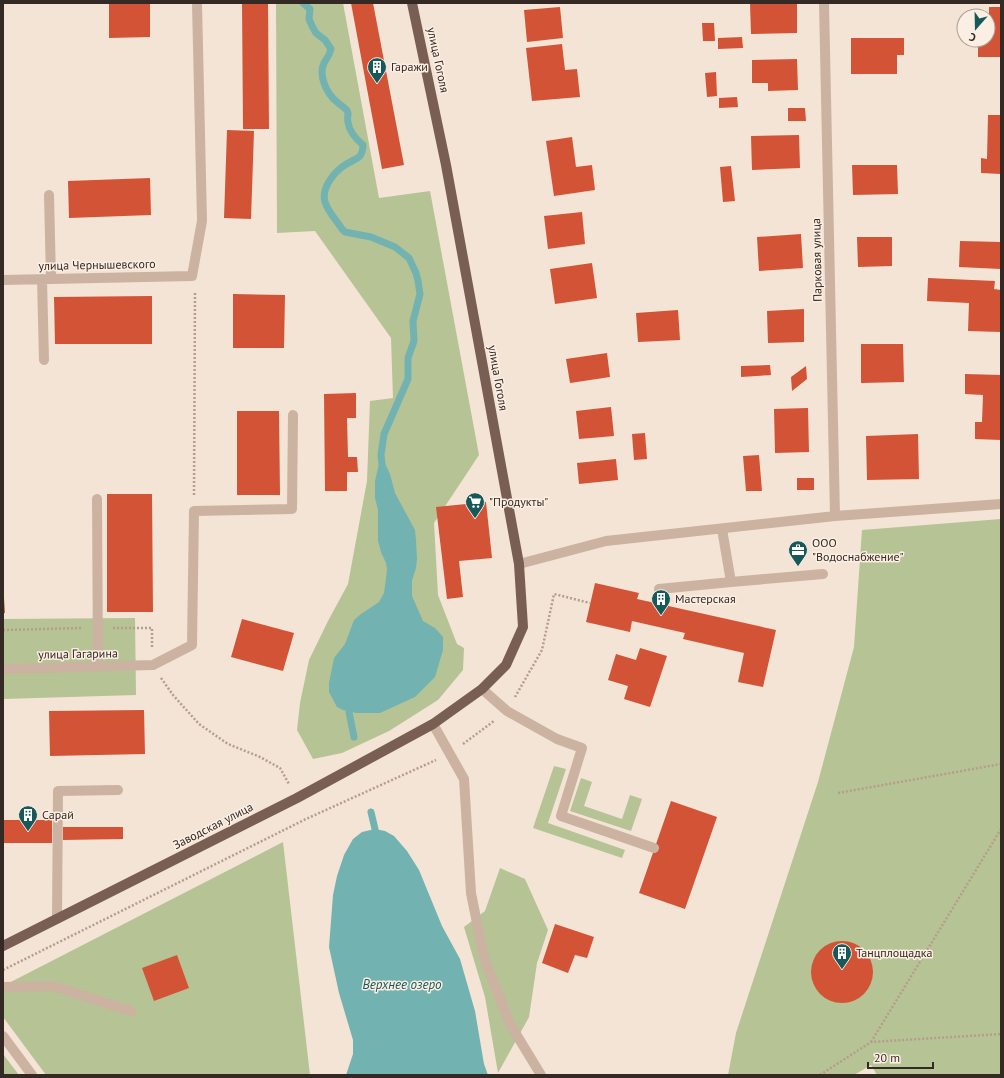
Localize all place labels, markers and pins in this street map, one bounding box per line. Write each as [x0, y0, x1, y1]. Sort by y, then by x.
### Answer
building icon: Гаражи [366, 56, 388, 84]
place label: Гаражи [391, 59, 428, 74]
supermarket icon: "Продукты" [464, 491, 486, 519]
place label: "Продукты" [489, 494, 548, 509]
place label: ООО "Водоснабжение" [812, 535, 903, 564]
office icon: ООО "Водоснабжение" [787, 539, 809, 567]
building icon: Мастерская [650, 588, 672, 616]
place label: Мастерская [675, 591, 736, 606]
building icon: Сарай [17, 804, 39, 832]
place label: Сарай [42, 807, 74, 822]
building icon: Танцплощадка [831, 942, 853, 970]
place label: Танцплощадка [856, 945, 932, 960]

